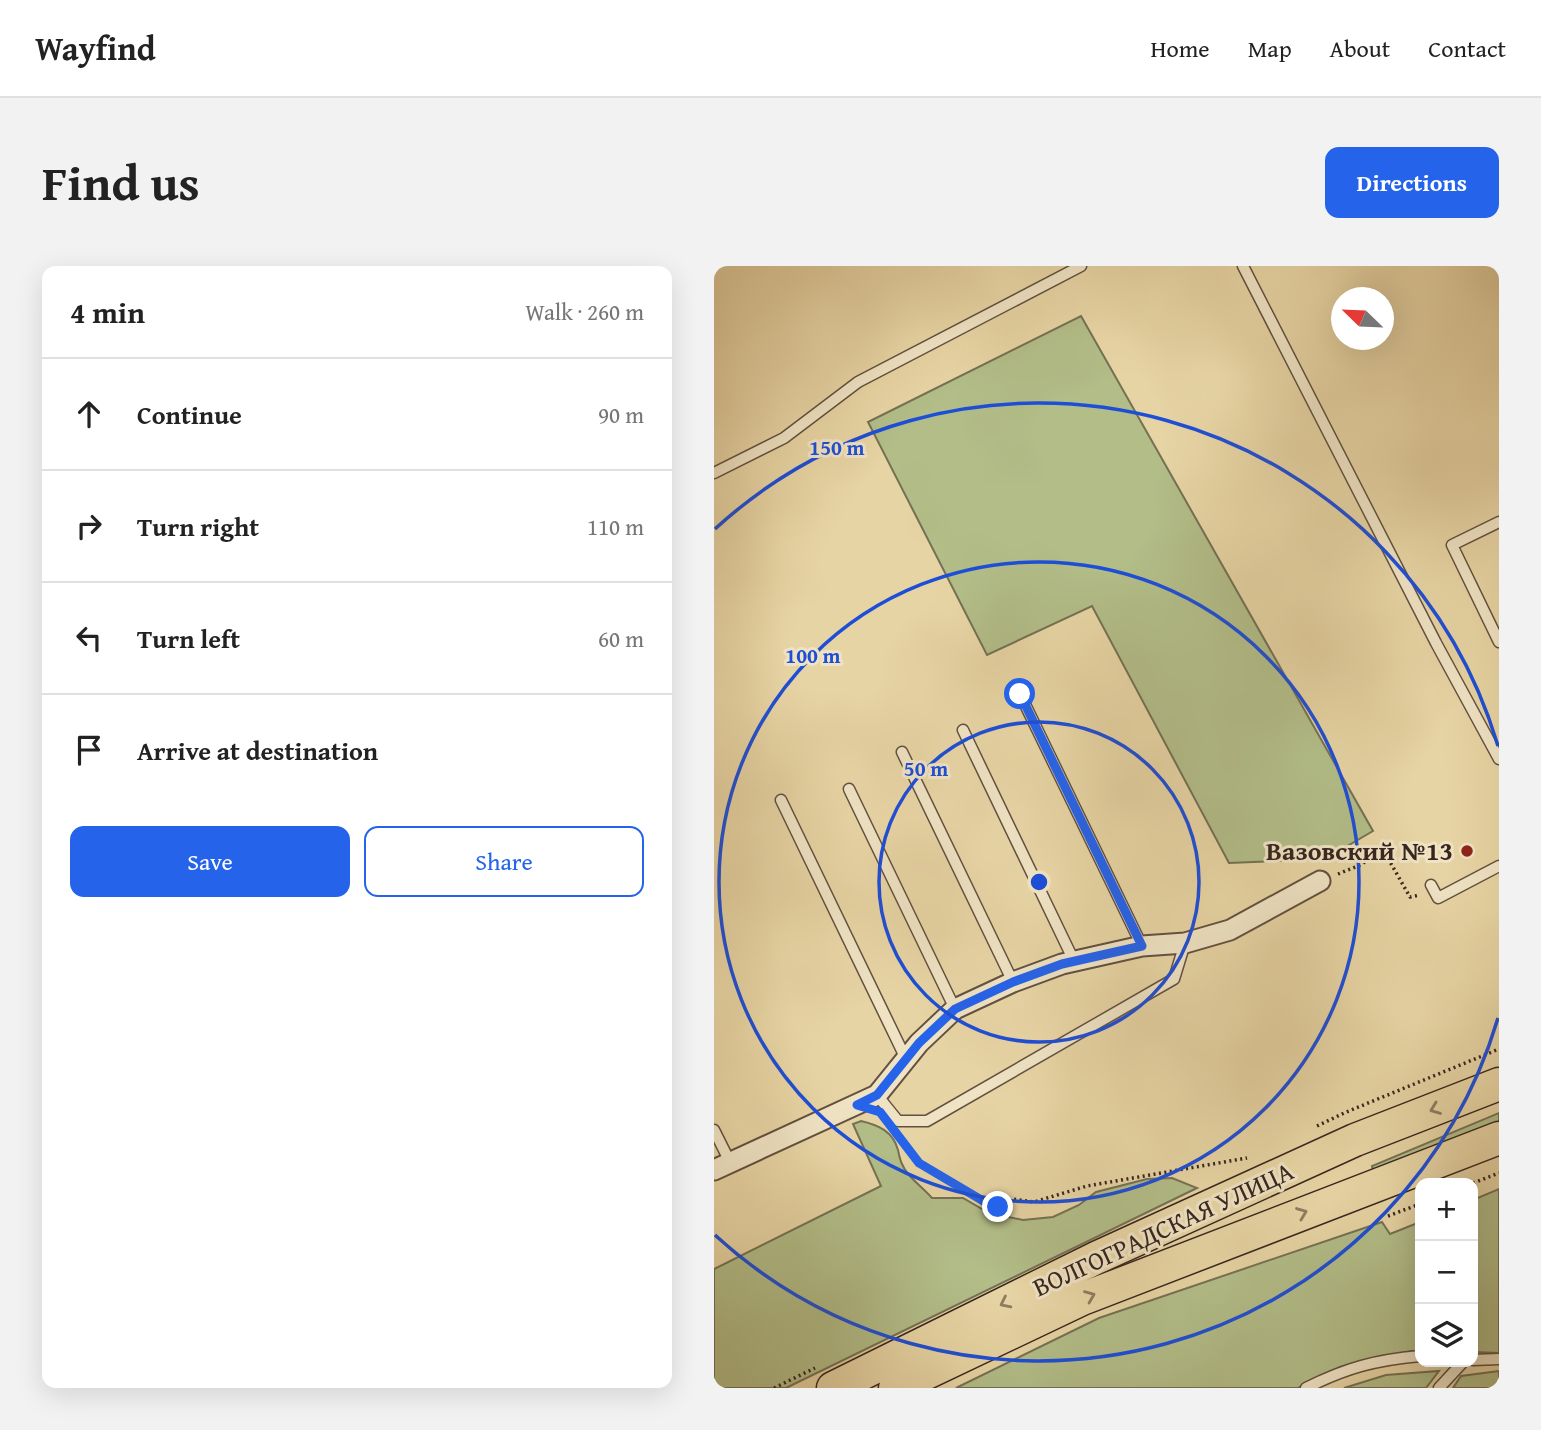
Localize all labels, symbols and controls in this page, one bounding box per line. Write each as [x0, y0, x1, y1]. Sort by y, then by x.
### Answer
text: Wayfind [35, 24, 156, 72]
text: Home [1151, 31, 1210, 66]
text: Map [1248, 31, 1292, 66]
text: About [1330, 31, 1390, 66]
text: Contact [1428, 31, 1506, 66]
text: Find us [42, 146, 200, 218]
button: Directions [1325, 147, 1499, 218]
north arrow [1331, 287, 1394, 350]
text: 4 min [70, 290, 145, 334]
text: Walk · 260 m [525, 295, 644, 328]
icon: ahead [70, 395, 108, 433]
text: Continue [137, 395, 242, 434]
text: 90 m [598, 398, 644, 431]
text: 150 m [809, 432, 865, 463]
icon: right [70, 507, 108, 545]
text: Turn right [137, 507, 259, 546]
text: 110 m [587, 510, 644, 543]
icon: left [70, 619, 108, 657]
text: Turn left [137, 619, 240, 658]
text: 60 m [598, 622, 644, 655]
text: 100 m [785, 640, 841, 671]
route start [1004, 678, 1035, 709]
icon: arrive [70, 731, 108, 769]
text: Arrive at destination [137, 731, 378, 770]
text: 50 m [904, 753, 948, 784]
button: Save [70, 826, 350, 897]
button: Share [364, 826, 644, 897]
place label: Вазовский №13 [1266, 831, 1453, 870]
marker: Вазовский №13 [1459, 843, 1475, 859]
centre of rings [1027, 870, 1051, 894]
one-way arrow [1430, 1100, 1442, 1114]
street label: ВОЛГОГРАДСКАЯ УЛИЦА [1026, 1151, 1300, 1306]
map controls [1415, 1178, 1478, 1367]
button: + [1415, 1178, 1478, 1241]
route end [982, 1191, 1013, 1222]
one-way arrow [1295, 1207, 1307, 1221]
button: − [1415, 1241, 1478, 1304]
one-way arrow [1083, 1290, 1095, 1304]
one-way arrow [1000, 1295, 1012, 1309]
button: layers [1415, 1304, 1478, 1367]

